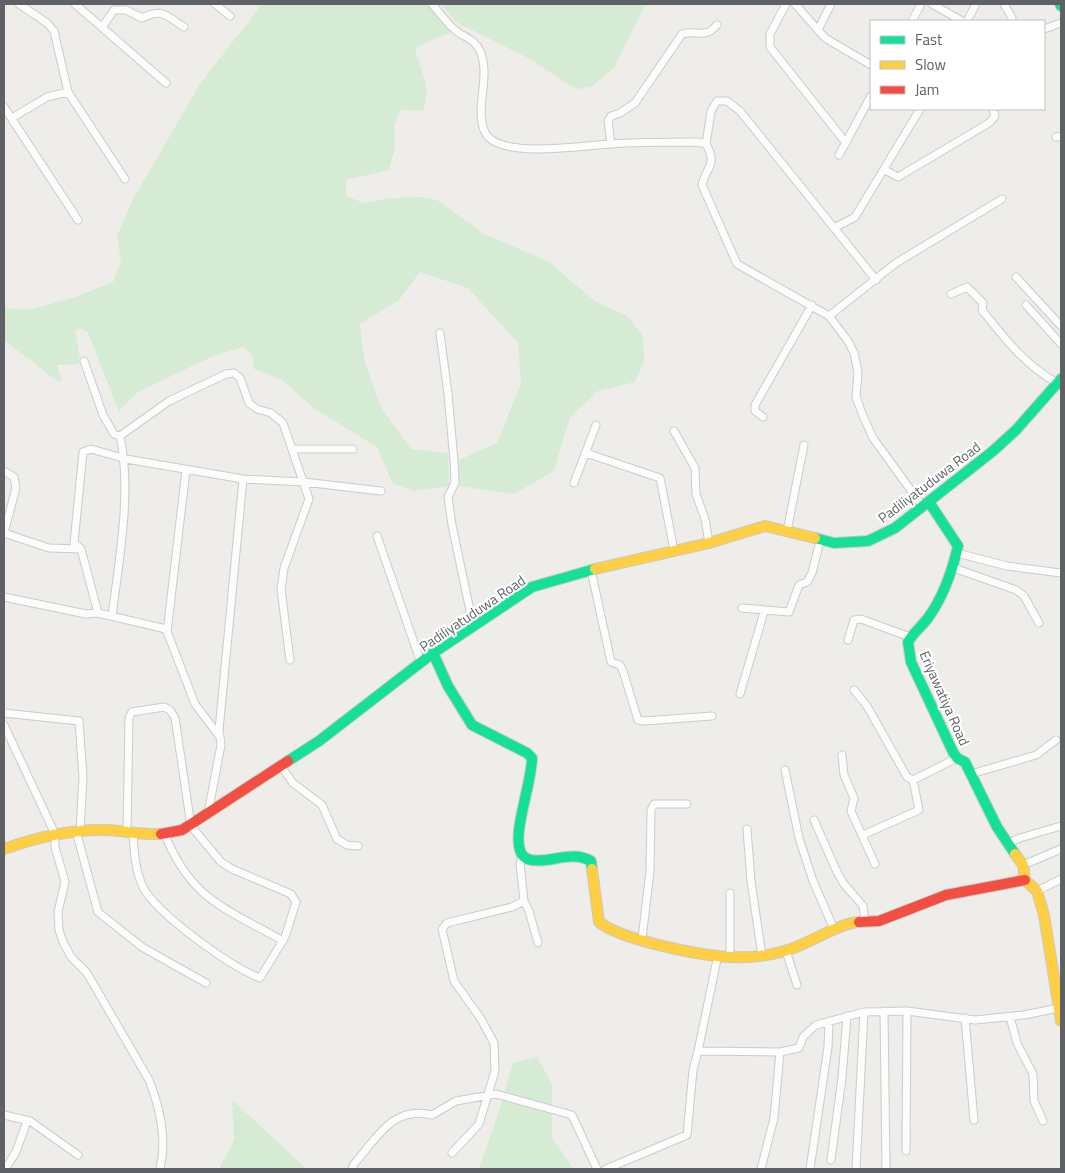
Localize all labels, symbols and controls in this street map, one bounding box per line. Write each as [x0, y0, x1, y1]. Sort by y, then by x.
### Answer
legend [870, 20, 1045, 110]
text: Fast [915, 28, 943, 51]
text: Slow [915, 53, 946, 76]
text: Jam [915, 78, 939, 101]
street label: Padiliyatuduwa Road [873, 436, 985, 528]
street label: Padiliyatuduwa Road [415, 570, 529, 656]
street label: Eriyawatiya Road [915, 647, 975, 749]

